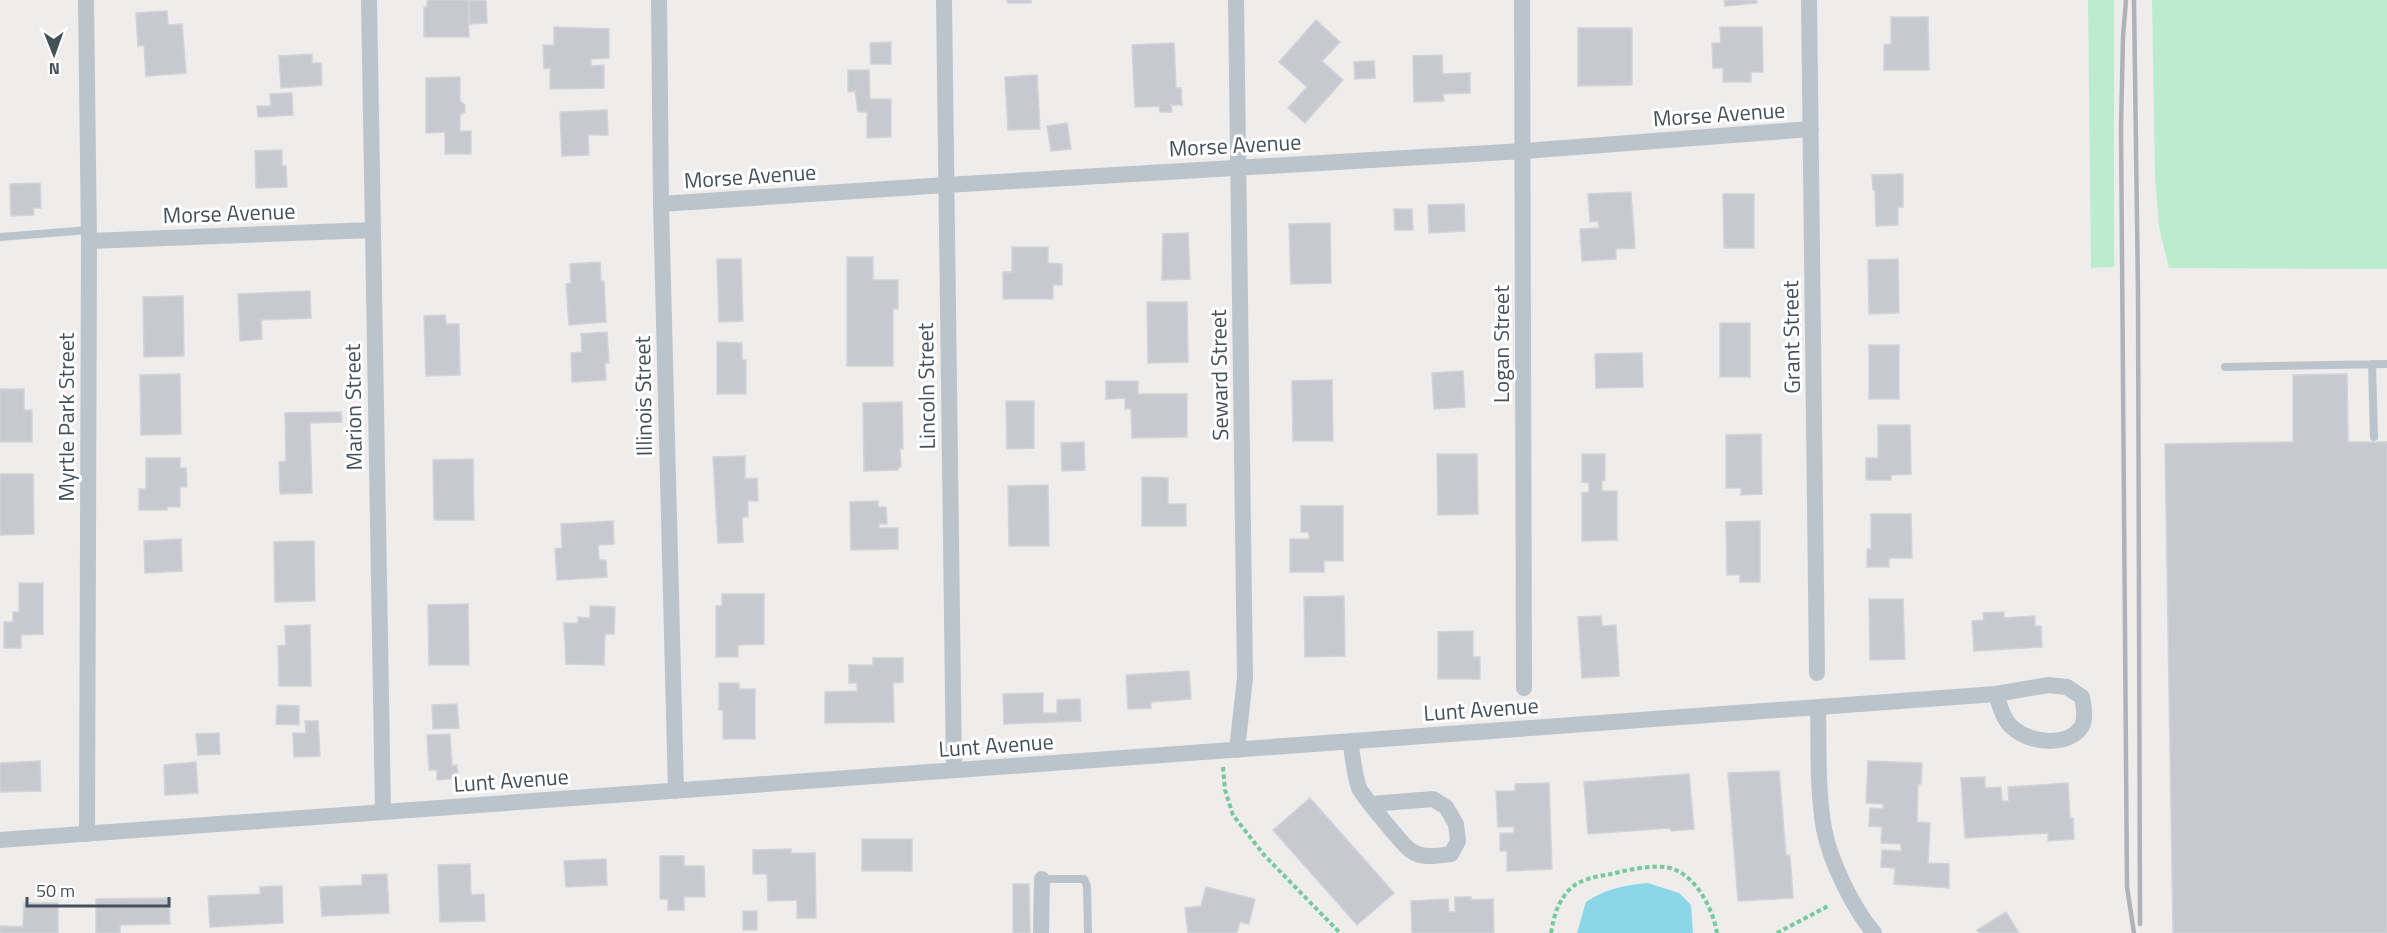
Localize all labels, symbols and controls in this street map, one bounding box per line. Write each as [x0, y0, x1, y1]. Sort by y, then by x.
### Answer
north arrow [24, 24, 84, 84]
text: N [49, 57, 60, 81]
street label: Morse Avenue [1652, 92, 1786, 136]
street label: Morse Avenue [1168, 125, 1302, 165]
street label: Morse Avenue [683, 154, 817, 198]
street label: Morse Avenue [162, 194, 296, 232]
street label: Grant Street [1773, 280, 1809, 394]
street label: Logan Street [1484, 285, 1518, 403]
street label: Seward Street [1201, 309, 1237, 441]
street label: Lincoln Street [908, 322, 944, 450]
street label: Myrtle Park Street [49, 332, 83, 502]
street label: Illinois Street [625, 335, 661, 457]
street label: Marion Street [335, 343, 371, 471]
street label: Lunt Avenue [1422, 688, 1540, 730]
street label: Lunt Avenue [937, 724, 1055, 766]
street label: Lunt Avenue [452, 759, 570, 801]
scale bar [27, 870, 170, 908]
text: 50 m [36, 877, 75, 904]

